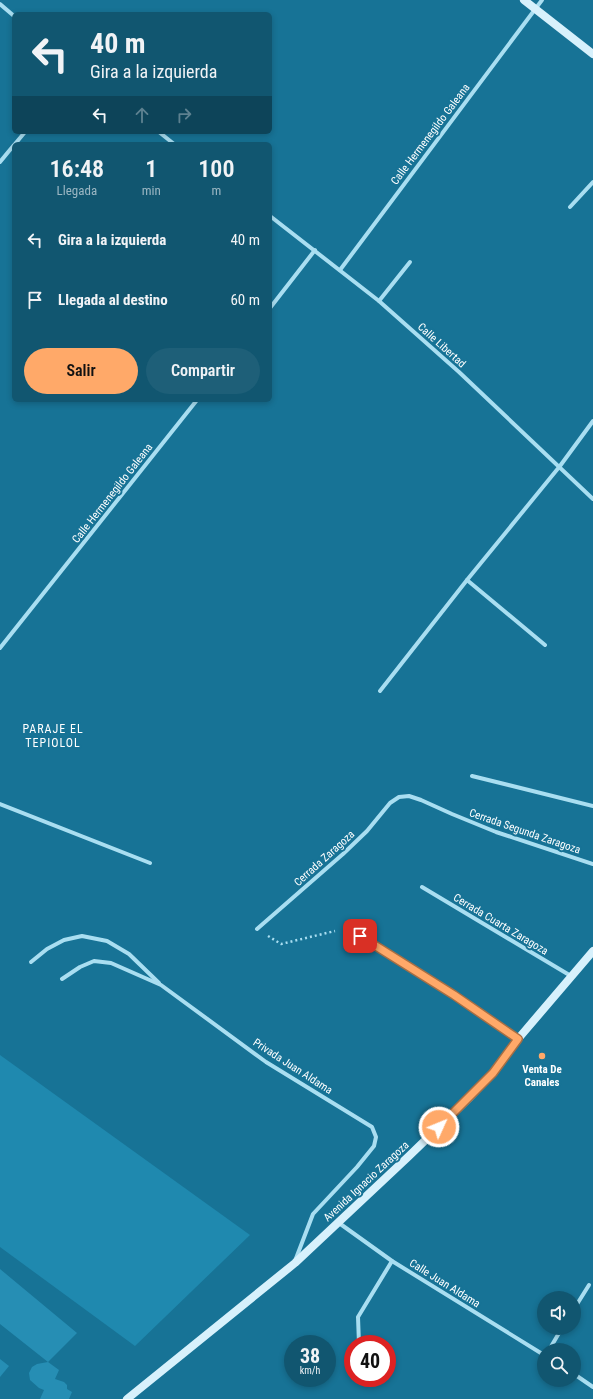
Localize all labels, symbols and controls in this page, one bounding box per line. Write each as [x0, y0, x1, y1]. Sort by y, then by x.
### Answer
text: 40 m [90, 27, 146, 60]
icon: left [24, 28, 76, 80]
text: Gira a la izquierda [90, 61, 217, 82]
street label: Calle Hermenegildo Galeana [388, 81, 473, 187]
icon: left [89, 104, 111, 126]
icon: ahead [131, 104, 153, 126]
icon: right [173, 104, 195, 126]
text: 16:48 [50, 155, 104, 183]
text: 1 [145, 155, 157, 183]
text: 100 [198, 155, 234, 183]
text: Llegada [57, 183, 97, 198]
text: min [142, 183, 161, 198]
text: m [211, 183, 221, 198]
icon: left [24, 229, 46, 251]
text: Gira a la izquierda [58, 231, 166, 249]
text: 40 m [230, 231, 260, 249]
icon: arrive [24, 289, 46, 311]
text: Llegada al destino [58, 291, 168, 309]
text: 60 m [230, 291, 260, 309]
street label: Calle Libertad [415, 320, 468, 370]
button: Salir [24, 348, 138, 394]
button: Compartir [146, 348, 260, 394]
street label: Calle Hermenegildo Galeana [69, 441, 155, 546]
district label: PARAJE EL TEPIOLOL [22, 722, 84, 750]
street label: Cerrada Segunda Zaragoza [467, 806, 582, 857]
street label: Cerrada Zaragoza [291, 828, 357, 889]
street label: Cerrada Cuarta Zaragoza [451, 891, 550, 958]
pin [343, 919, 377, 953]
icon: arrive [349, 925, 371, 947]
street label: Privada Juan Aldama [251, 1036, 335, 1097]
marker: Venta De Canales [537, 1051, 547, 1061]
place label: Venta De Canales [522, 1063, 562, 1089]
position arrow [418, 1106, 460, 1148]
street label: Avenida Ignacio Zaragoza [321, 1138, 412, 1224]
street label: Calle Juan Aldama [407, 1256, 483, 1310]
map controls [537, 1291, 581, 1387]
button: sound [537, 1291, 581, 1335]
speed limit sign: 40 [344, 1335, 396, 1387]
button: search [537, 1343, 581, 1387]
text: 38 [300, 1344, 320, 1368]
text: km/h [300, 1365, 320, 1376]

